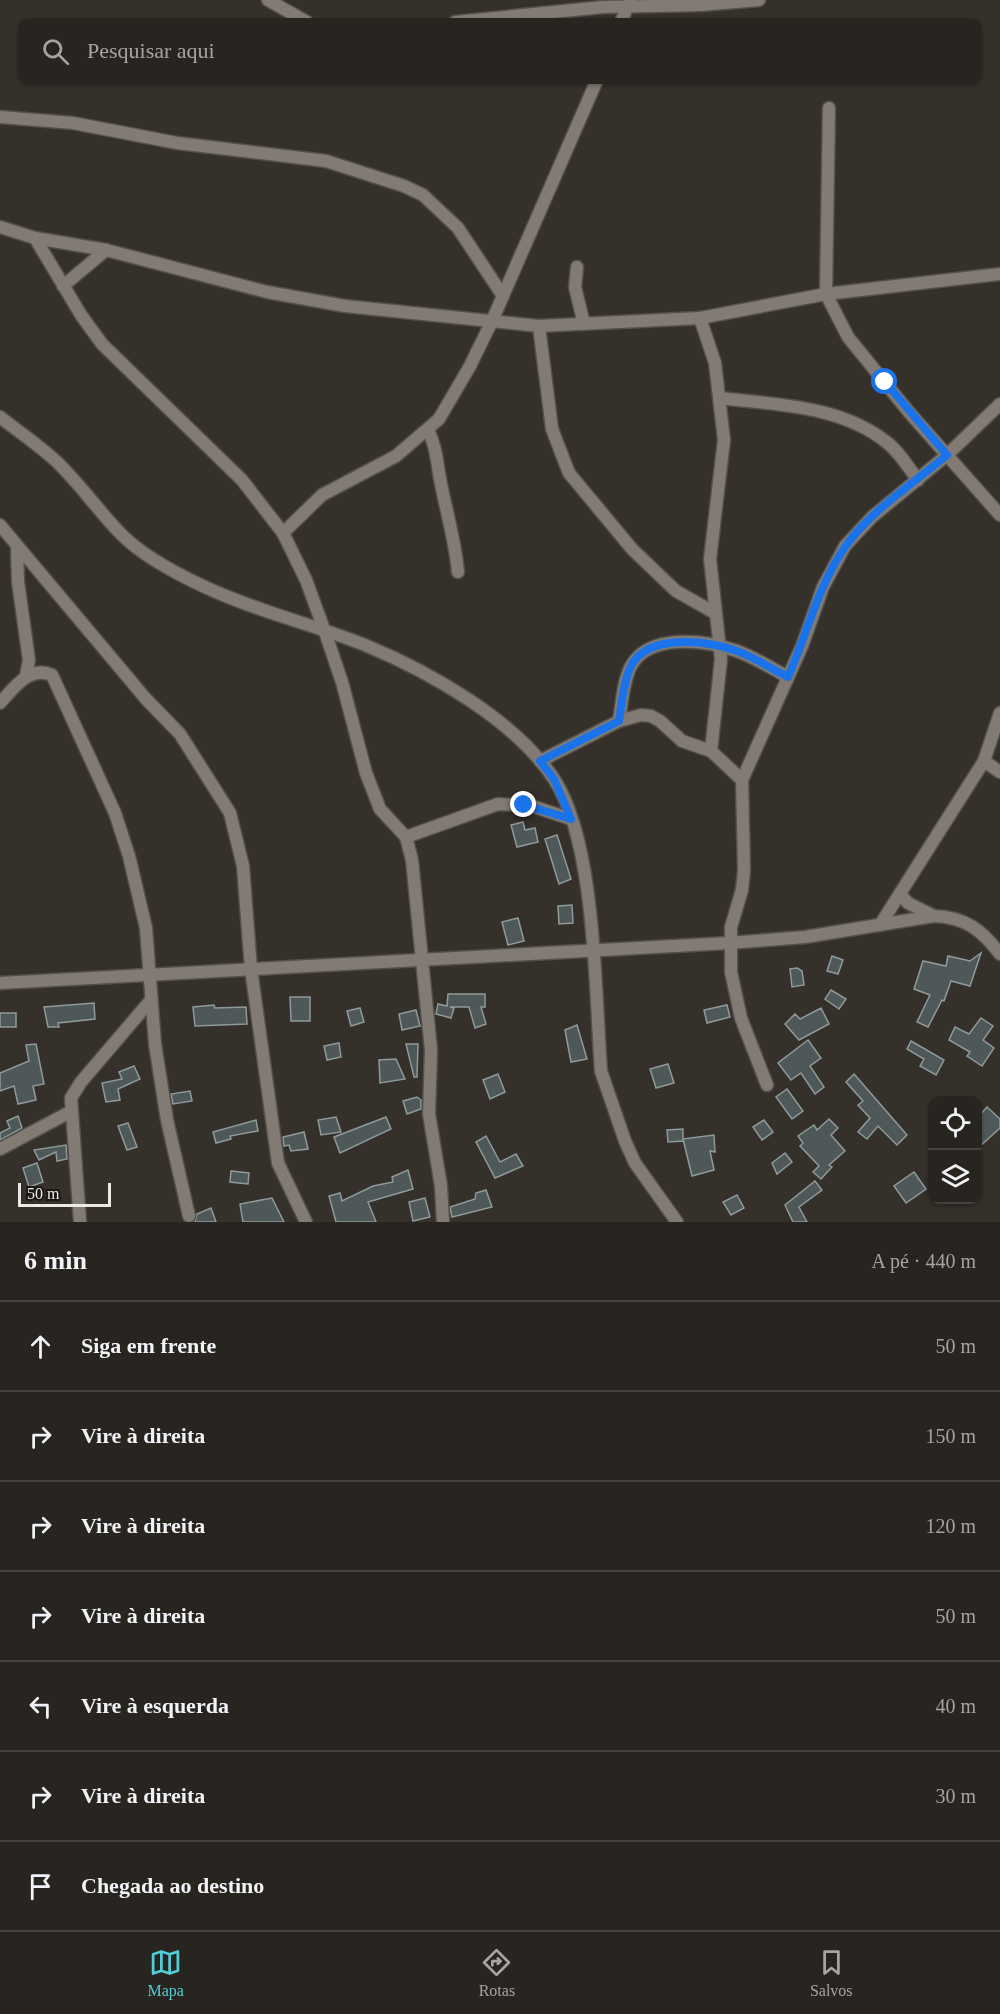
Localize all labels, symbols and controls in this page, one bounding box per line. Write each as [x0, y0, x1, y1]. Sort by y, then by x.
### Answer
search box [18, 18, 982, 84]
icon: search [39, 35, 72, 68]
text: Pesquisar aqui [87, 38, 215, 63]
route start [871, 368, 897, 394]
route end [510, 791, 536, 817]
map controls [928, 1096, 982, 1204]
button: locate [928, 1096, 982, 1150]
button: layers [928, 1150, 982, 1204]
scale bar [18, 1180, 111, 1208]
text: 50 m [27, 1185, 59, 1202]
text: 6 min [24, 1246, 87, 1275]
text: A pé · 440 m [872, 1250, 976, 1272]
icon: ahead [24, 1330, 57, 1363]
text: Siga em frente [81, 1333, 216, 1358]
text: 50 m [935, 1335, 976, 1357]
icon: right [24, 1420, 57, 1453]
text: Vire à direita [81, 1423, 205, 1448]
text: 150 m [925, 1425, 976, 1447]
icon: right [24, 1510, 57, 1543]
text: Vire à direita [81, 1513, 205, 1538]
text: 120 m [925, 1515, 976, 1537]
icon: right [24, 1600, 57, 1633]
text: Vire à direita [81, 1603, 205, 1628]
text: 50 m [935, 1605, 976, 1627]
icon: left [24, 1690, 57, 1723]
text: Vire à esquerda [81, 1693, 229, 1718]
text: 40 m [935, 1695, 976, 1717]
icon: right [24, 1780, 57, 1813]
text: Vire à direita [81, 1783, 205, 1808]
text: 30 m [935, 1785, 976, 1807]
icon: arrive [24, 1870, 57, 1903]
text: Chegada ao destino [81, 1873, 264, 1898]
tab: Mapa [147, 1946, 184, 2000]
tab: Rotas [479, 1946, 515, 2000]
tab: Salvos [810, 1946, 853, 2000]

